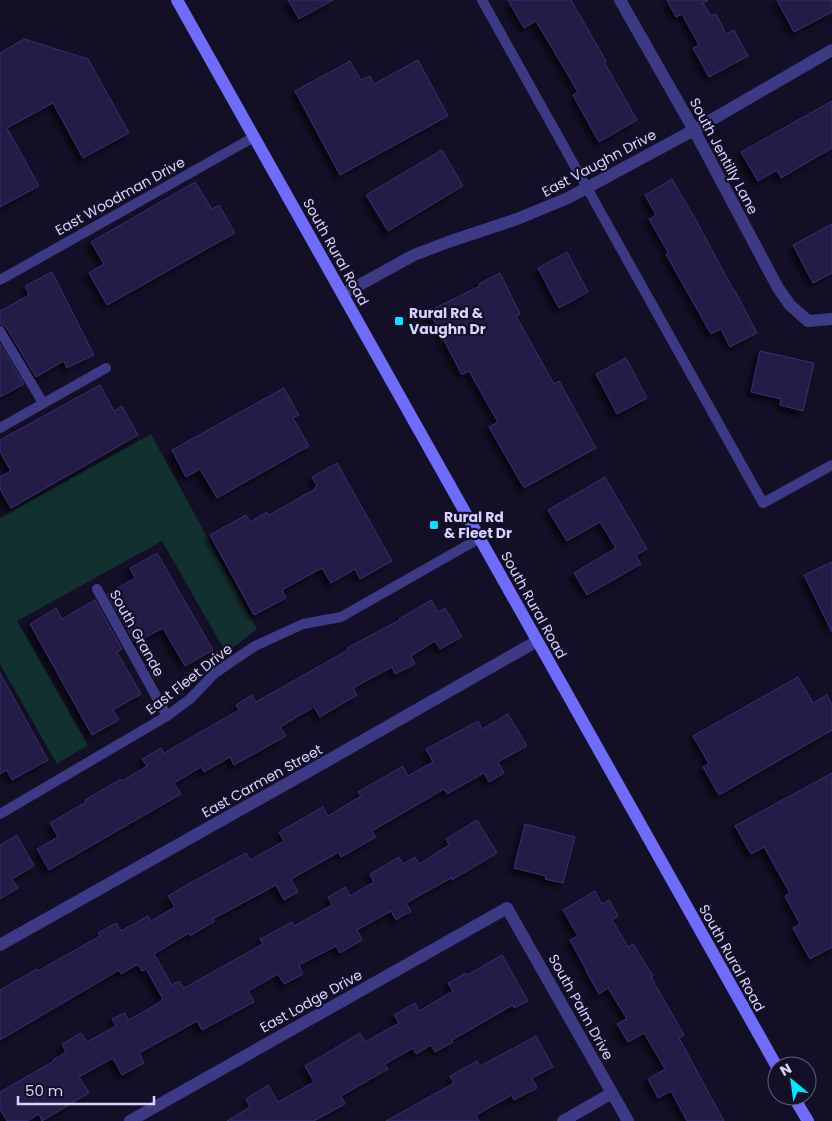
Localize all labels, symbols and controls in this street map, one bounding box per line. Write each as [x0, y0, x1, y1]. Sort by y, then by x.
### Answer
street label: South Jentilly Lane [685, 94, 763, 218]
street label: East Vaughn Drive [538, 124, 660, 202]
street label: East Woodman Drive [52, 152, 189, 240]
street label: South Rural Road [298, 195, 374, 309]
place label: Rural Rd & Vaughn Dr [409, 303, 486, 339]
marker: Rural Rd & Vaughn Dr [393, 315, 405, 327]
place label: Rural Rd & Fleet Dr [444, 507, 512, 543]
marker: Rural Rd & Fleet Dr [428, 519, 440, 531]
street label: South Rural Road [496, 548, 572, 662]
street label: South Grande [105, 586, 169, 680]
street label: East Fleet Drive [142, 639, 237, 719]
street label: East Carmen Street [198, 740, 326, 822]
street label: South Rural Road [694, 901, 770, 1015]
street label: South Palm Drive [544, 950, 619, 1064]
street label: East Lodge Drive [256, 964, 366, 1037]
north arrow [767, 1056, 817, 1106]
text: N [776, 1058, 795, 1081]
scale bar [18, 1074, 154, 1106]
text: 50 m [25, 1080, 63, 1101]

